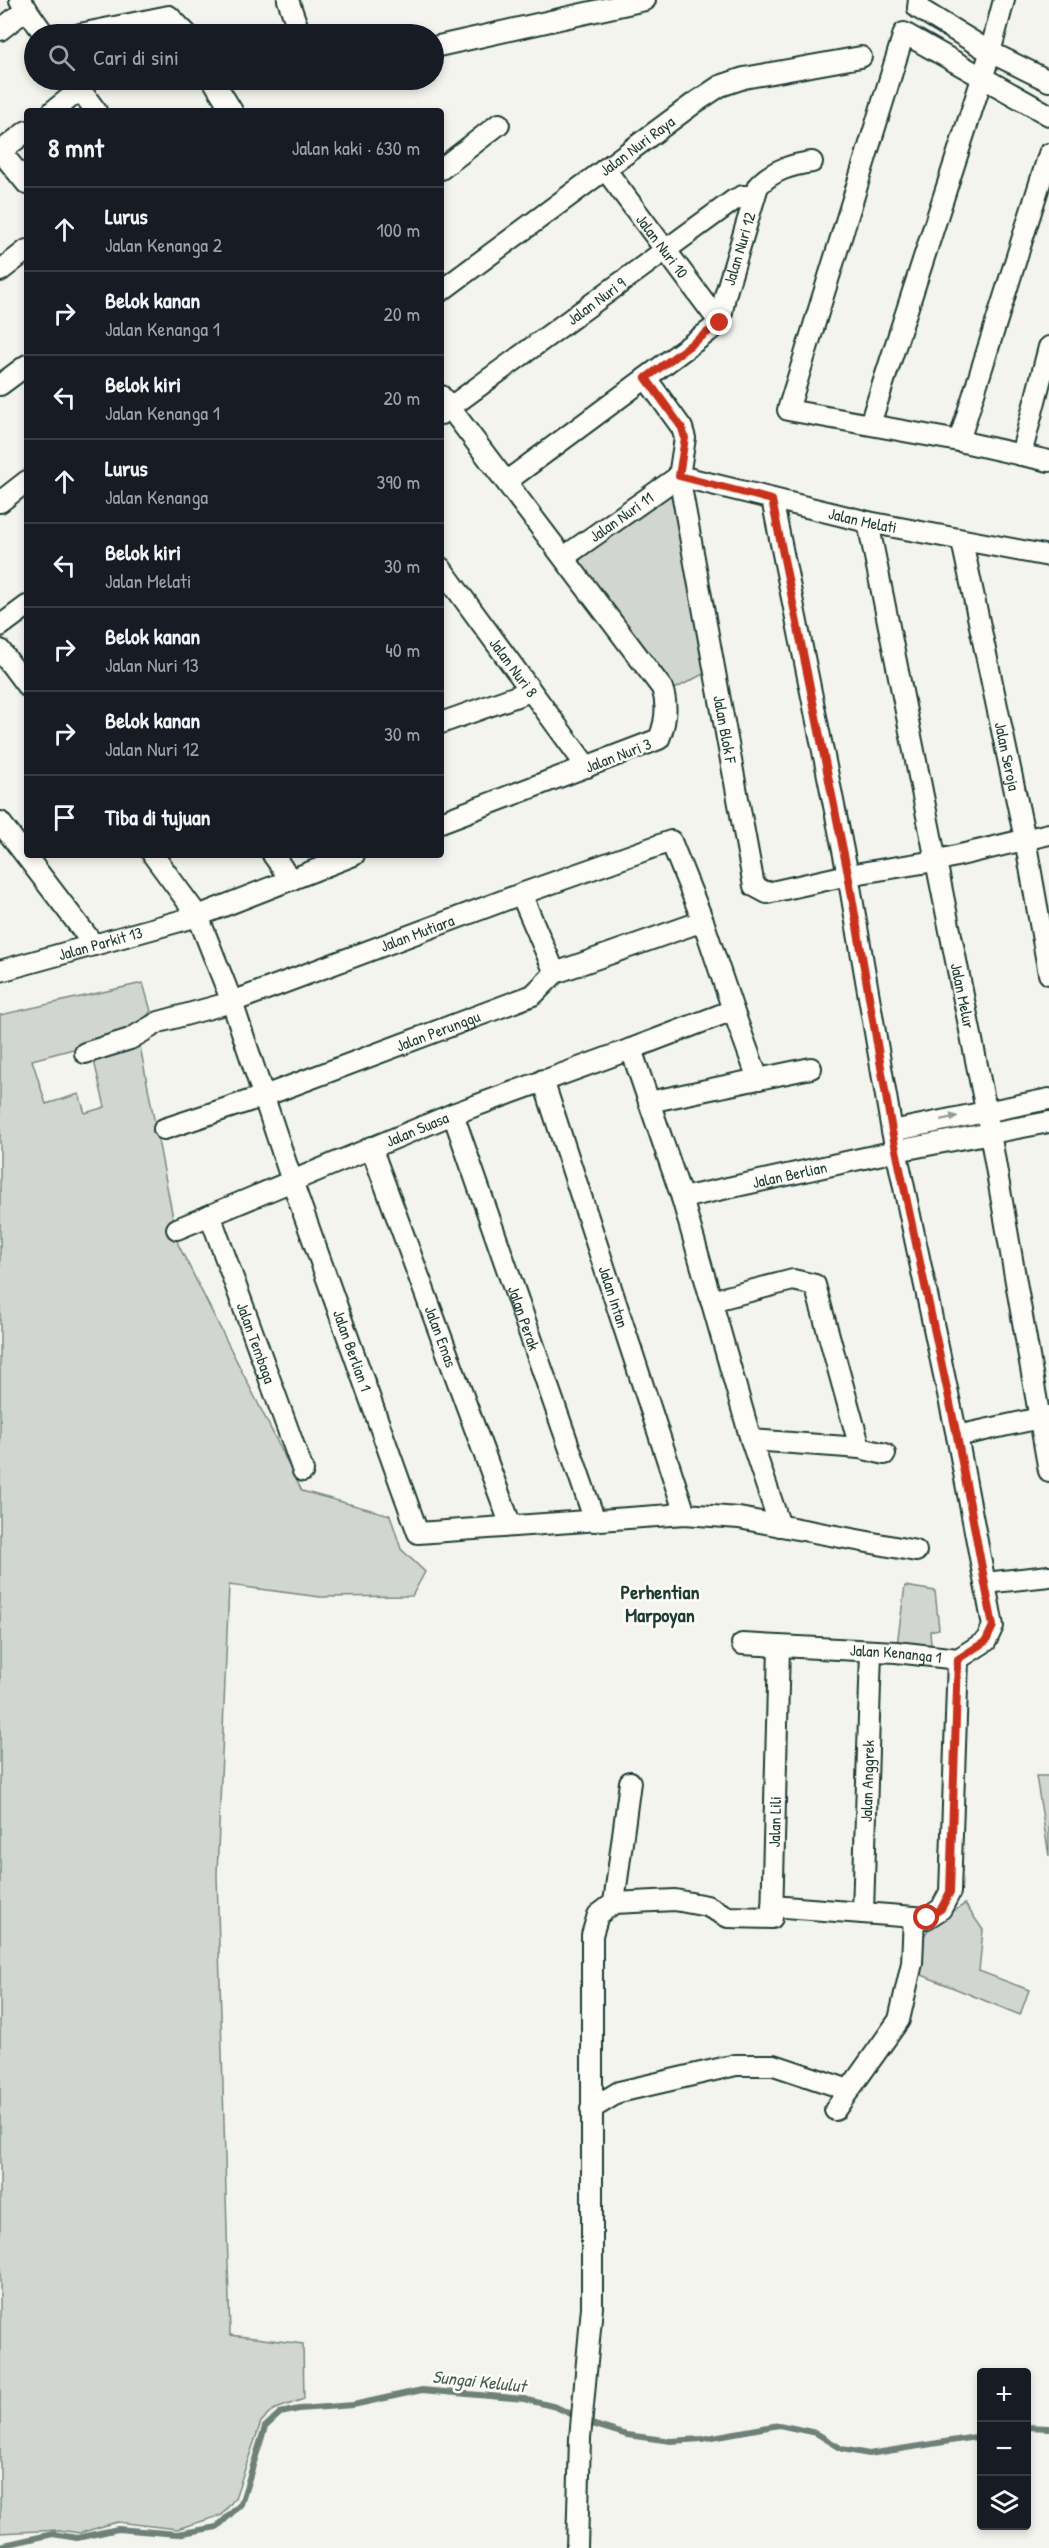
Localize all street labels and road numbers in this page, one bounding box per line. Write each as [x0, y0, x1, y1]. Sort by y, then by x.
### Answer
street label: Jalan Nuri Raya [595, 110, 679, 181]
street label: Jalan Nuri 10 [631, 209, 694, 283]
street label: Jalan Nuri 12 [718, 209, 761, 288]
street label: Jalan Nuri 9 [562, 272, 630, 330]
street label: Jalan Nuri 11 [585, 486, 658, 547]
street label: Jalan Melati [826, 502, 899, 538]
street label: Jalan Nuri 8 [484, 633, 543, 702]
street label: Jalan Blok F [708, 693, 743, 766]
street label: Jalan Seroja [989, 720, 1026, 793]
street label: Jalan Nuri 3 [582, 732, 654, 778]
street label: Jalan Mutiara [377, 909, 457, 957]
street label: Jalan Parkit 13 [56, 921, 145, 965]
street label: Jalan Melur [946, 961, 980, 1030]
street label: Jalan Perunggu [393, 1005, 484, 1057]
street label: Jalan Suasa [382, 1106, 452, 1152]
street label: Jalan Berlian [750, 1156, 829, 1193]
street label: Jalan Intan [594, 1263, 634, 1330]
street label: Jalan Perak [503, 1283, 546, 1353]
street label: Jalan Tembaga [232, 1299, 281, 1386]
street label: Jalan Emas [420, 1303, 462, 1370]
street label: Jalan Berlian 1 [328, 1307, 377, 1394]
street label: Jalan Kenanga 1 [849, 1639, 943, 1668]
street label: Jalan Anggrek [855, 1739, 879, 1822]
street label: Jalan Lili [763, 1796, 786, 1848]

